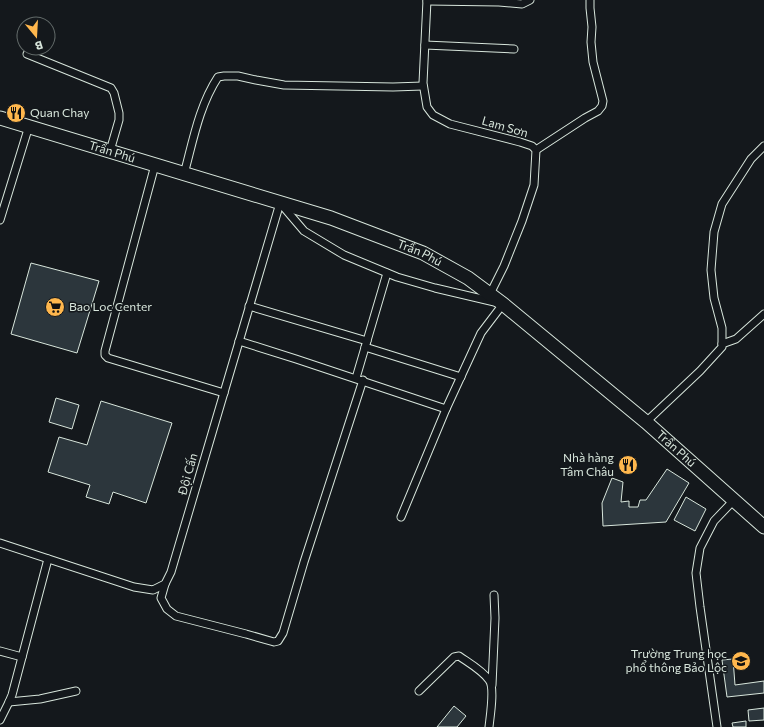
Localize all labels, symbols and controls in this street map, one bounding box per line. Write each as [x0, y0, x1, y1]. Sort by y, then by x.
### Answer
north arrow [16, 16, 56, 56]
text: B [34, 39, 45, 53]
restaurant icon: Quan Chay [5, 102, 27, 124]
place label: Quan Chay [30, 105, 89, 119]
street label: Lam Sơn [481, 113, 530, 139]
street label: Trần Phú [87, 137, 137, 165]
street label: Trần Phú [395, 236, 445, 268]
supermarket icon: Bao Loc Center [44, 296, 66, 318]
place label: Bao Loc Center [69, 299, 152, 313]
street label: Trần Phú [654, 427, 699, 469]
place label: Nhà hàng Tâm Châu [560, 450, 614, 478]
street label: Đội Cấn [174, 451, 200, 497]
restaurant icon: Nhà hàng Tâm Châu [617, 454, 639, 476]
place label: Trường Trung học phổ thông Bảo Lộc [626, 646, 727, 674]
school or university icon: Trường Trung học phổ thông Bảo Lộc [730, 650, 752, 672]

